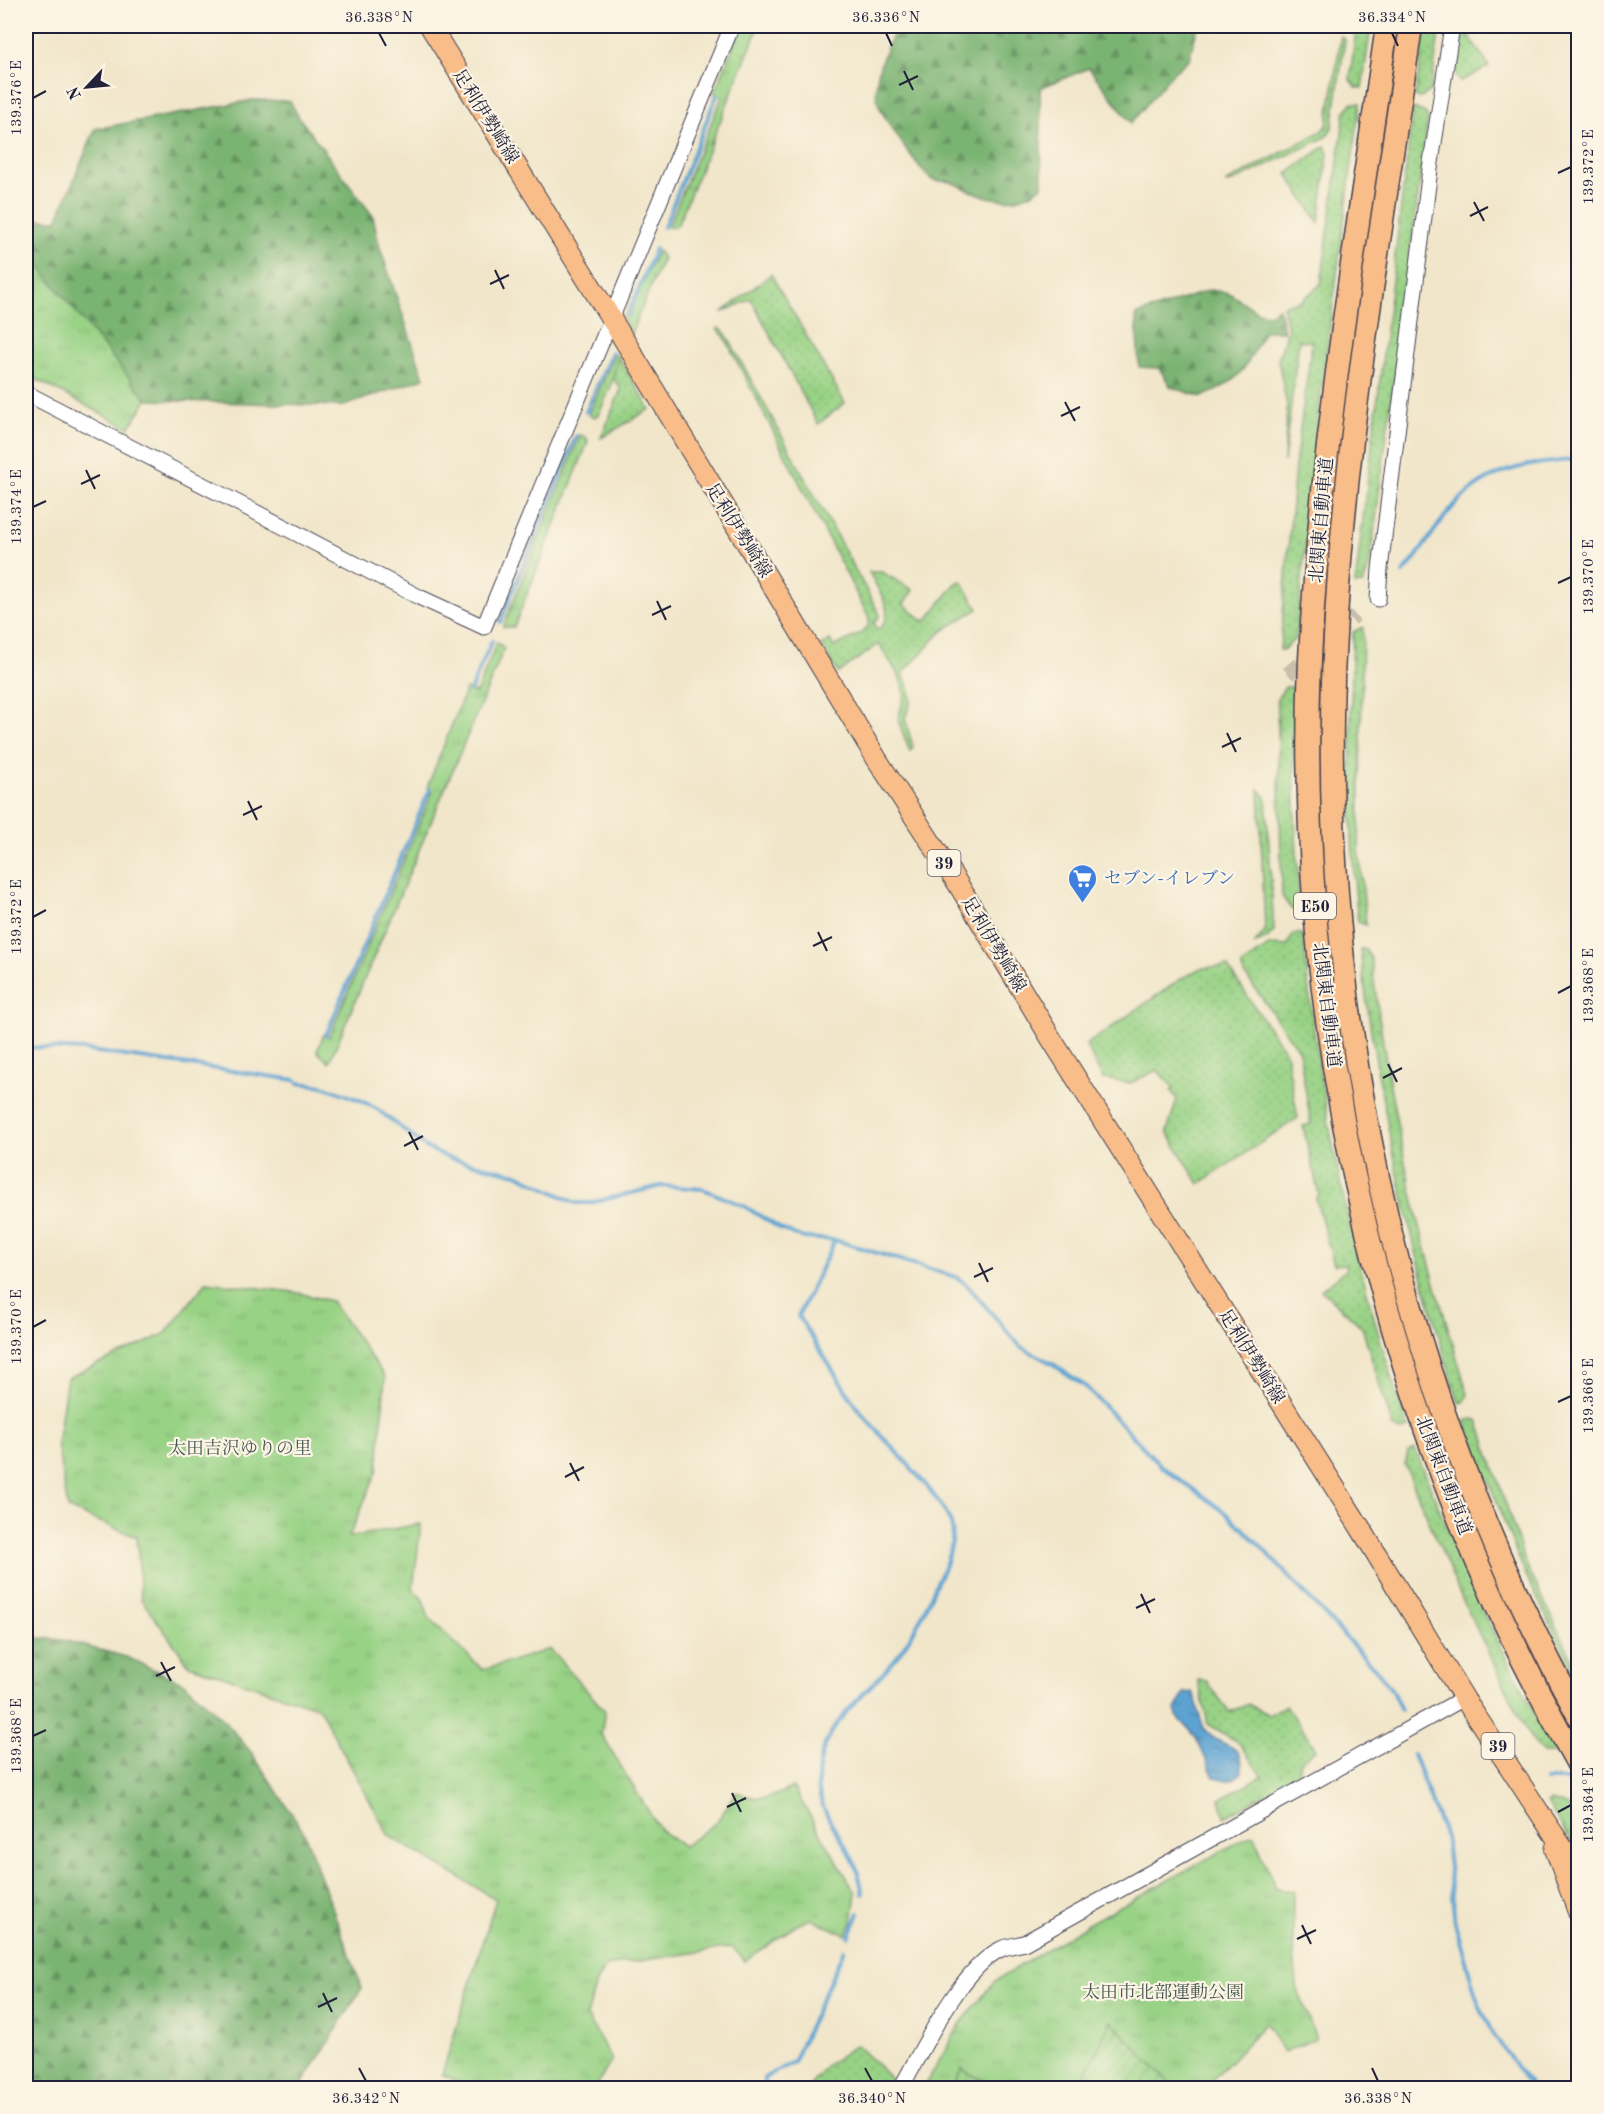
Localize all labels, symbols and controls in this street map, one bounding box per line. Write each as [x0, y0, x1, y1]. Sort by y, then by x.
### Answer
text: 36.338°N [345, 11, 413, 26]
text: 36.336°N [852, 11, 920, 26]
text: 36.334°N [1358, 11, 1426, 26]
north arrow [57, 57, 117, 117]
text: 139.376°E [10, 60, 25, 136]
street label: 足利伊勢崎線 [449, 65, 523, 167]
text: N [65, 83, 85, 102]
text: 139.372°E [1582, 129, 1597, 205]
street label: 北関東自動車道 [1306, 456, 1336, 584]
text: 139.374°E [10, 469, 25, 545]
street label: 足利伊勢崎線 [702, 479, 776, 581]
text: 139.370°E [1582, 539, 1597, 615]
road number: 39 [928, 850, 960, 876]
supermarket icon: セブン-イレブン [1067, 862, 1099, 904]
place label: セブン-イレブン [1104, 869, 1235, 888]
text: 139.372°E [10, 879, 25, 955]
street label: 足利伊勢崎線 [958, 893, 1030, 995]
road number: E50 [1294, 893, 1336, 919]
street label: 北関東自動車道 [1309, 941, 1345, 1069]
text: 139.368°E [1582, 948, 1597, 1024]
text: 139.370°E [10, 1289, 25, 1365]
street label: 足利伊勢崎線 [1215, 1305, 1289, 1407]
text: 139.366°E [1582, 1358, 1597, 1434]
street label: 北関東自動車道 [1412, 1413, 1476, 1537]
park label: 太田吉沢ゆりの里 [168, 1438, 312, 1458]
text: 139.368°E [10, 1698, 25, 1774]
road number: 39 [1482, 1733, 1514, 1759]
text: 139.364°E [1582, 1767, 1597, 1843]
park label: 太田市北部運動公園 [1082, 1982, 1244, 2002]
text: 36.342°N [332, 2092, 400, 2107]
text: 36.340°N [838, 2092, 906, 2107]
text: 36.338°N [1344, 2092, 1412, 2107]

